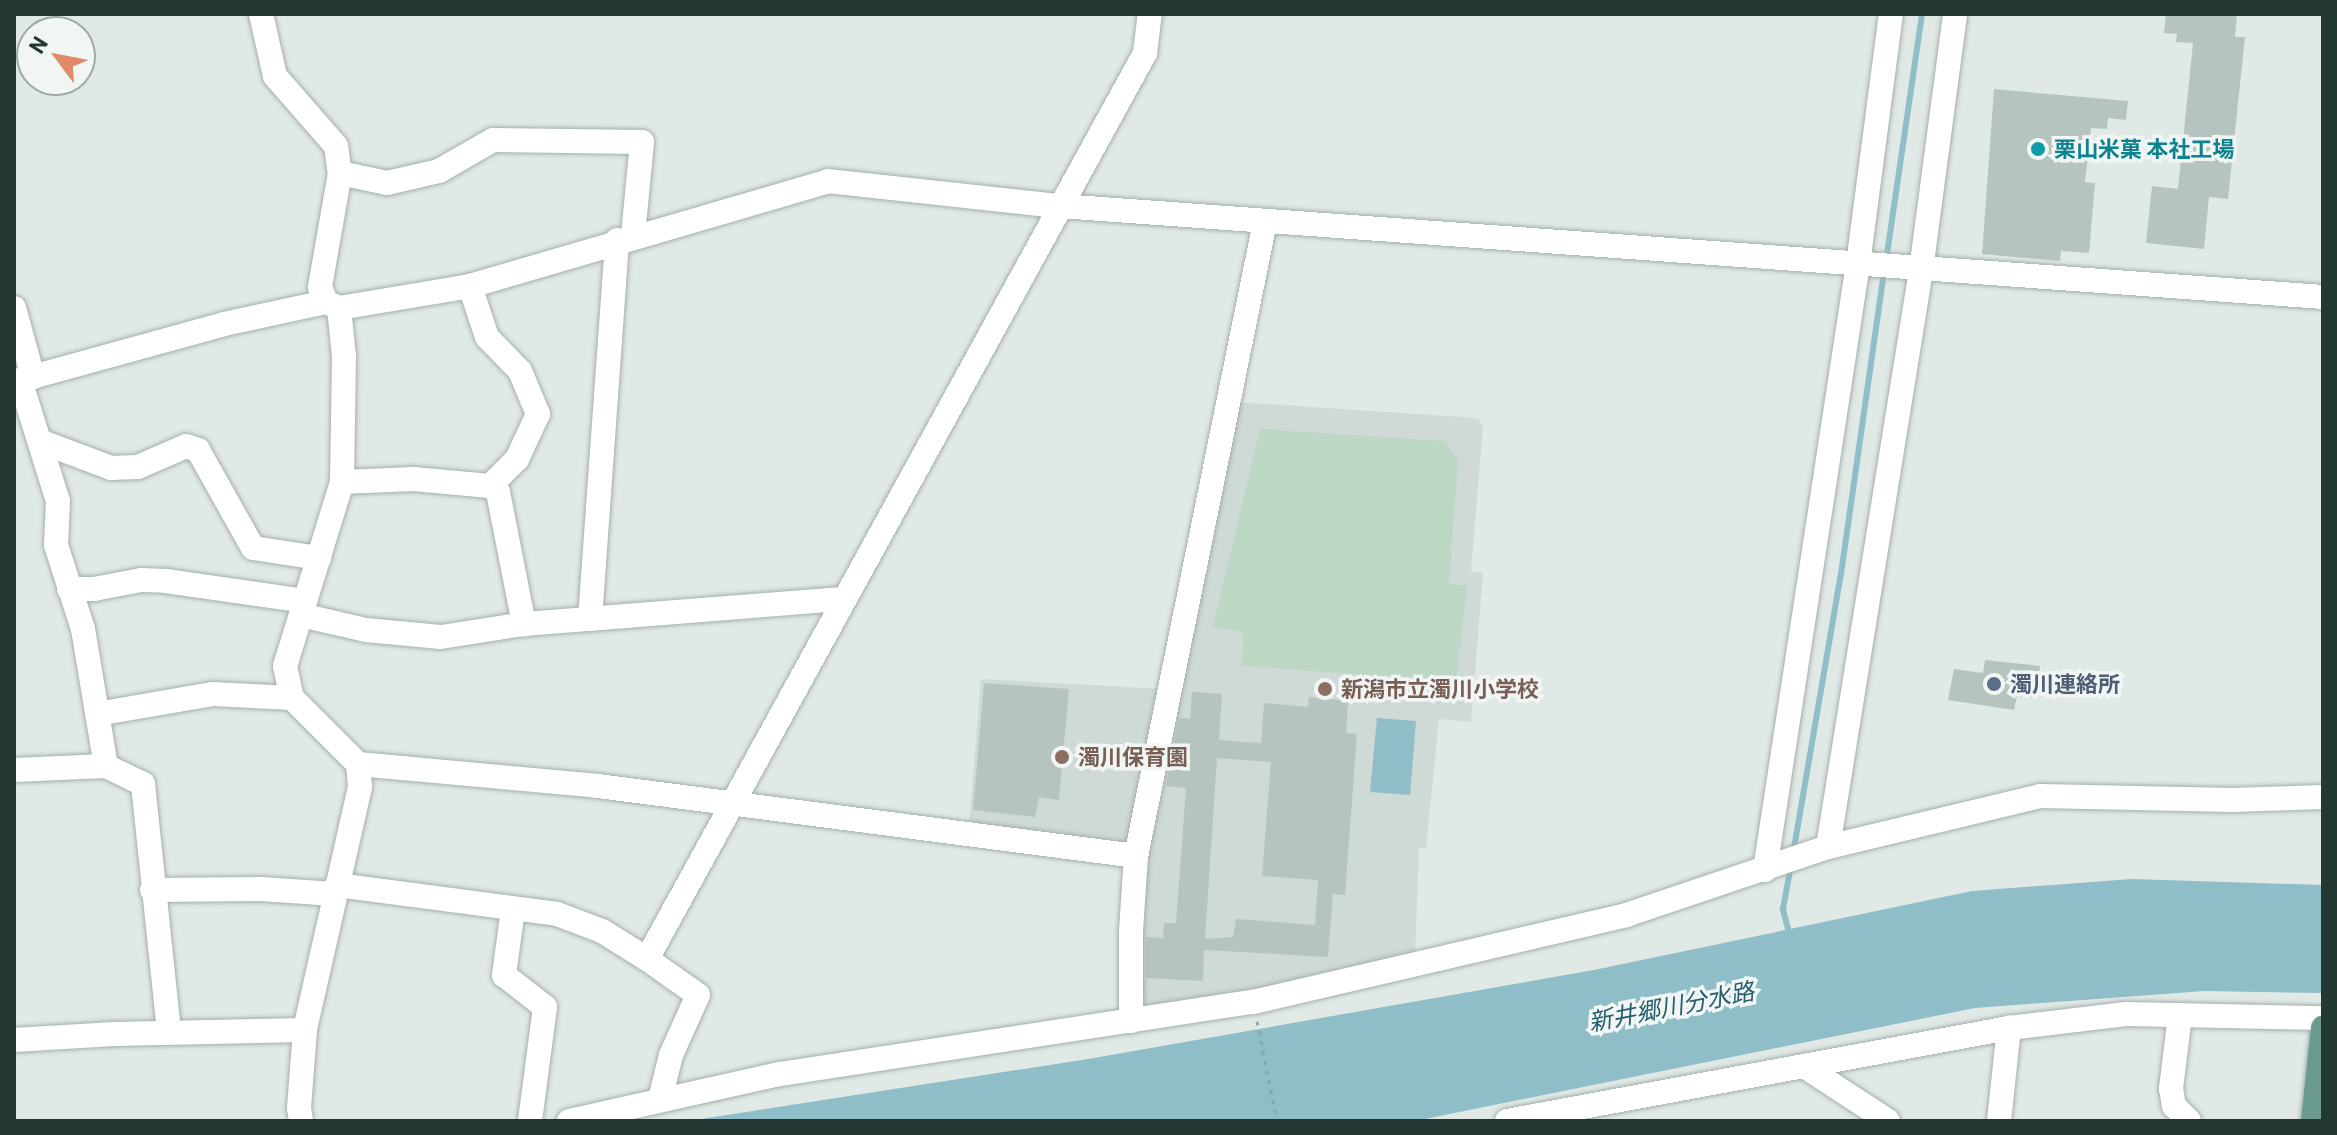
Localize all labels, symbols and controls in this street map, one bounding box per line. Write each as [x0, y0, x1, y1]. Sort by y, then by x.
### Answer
north arrow [16, 16, 96, 96]
text: N [22, 31, 52, 57]
place label: 栗山米菓 本社工場 [2054, 136, 2234, 162]
marker: 栗山米菓 本社工場 [2029, 140, 2047, 158]
place label: 濁川連絡所 [2010, 671, 2120, 697]
marker: 濁川連絡所 [1985, 675, 2003, 693]
place label: 新潟市立濁川小学校 [1341, 676, 1539, 702]
marker: 新潟市立濁川小学校 [1316, 680, 1334, 698]
place label: 濁川保育園 [1078, 744, 1188, 770]
marker: 濁川保育園 [1053, 748, 1071, 766]
water label: 新井郷川分水路 [1586, 976, 1756, 1036]

